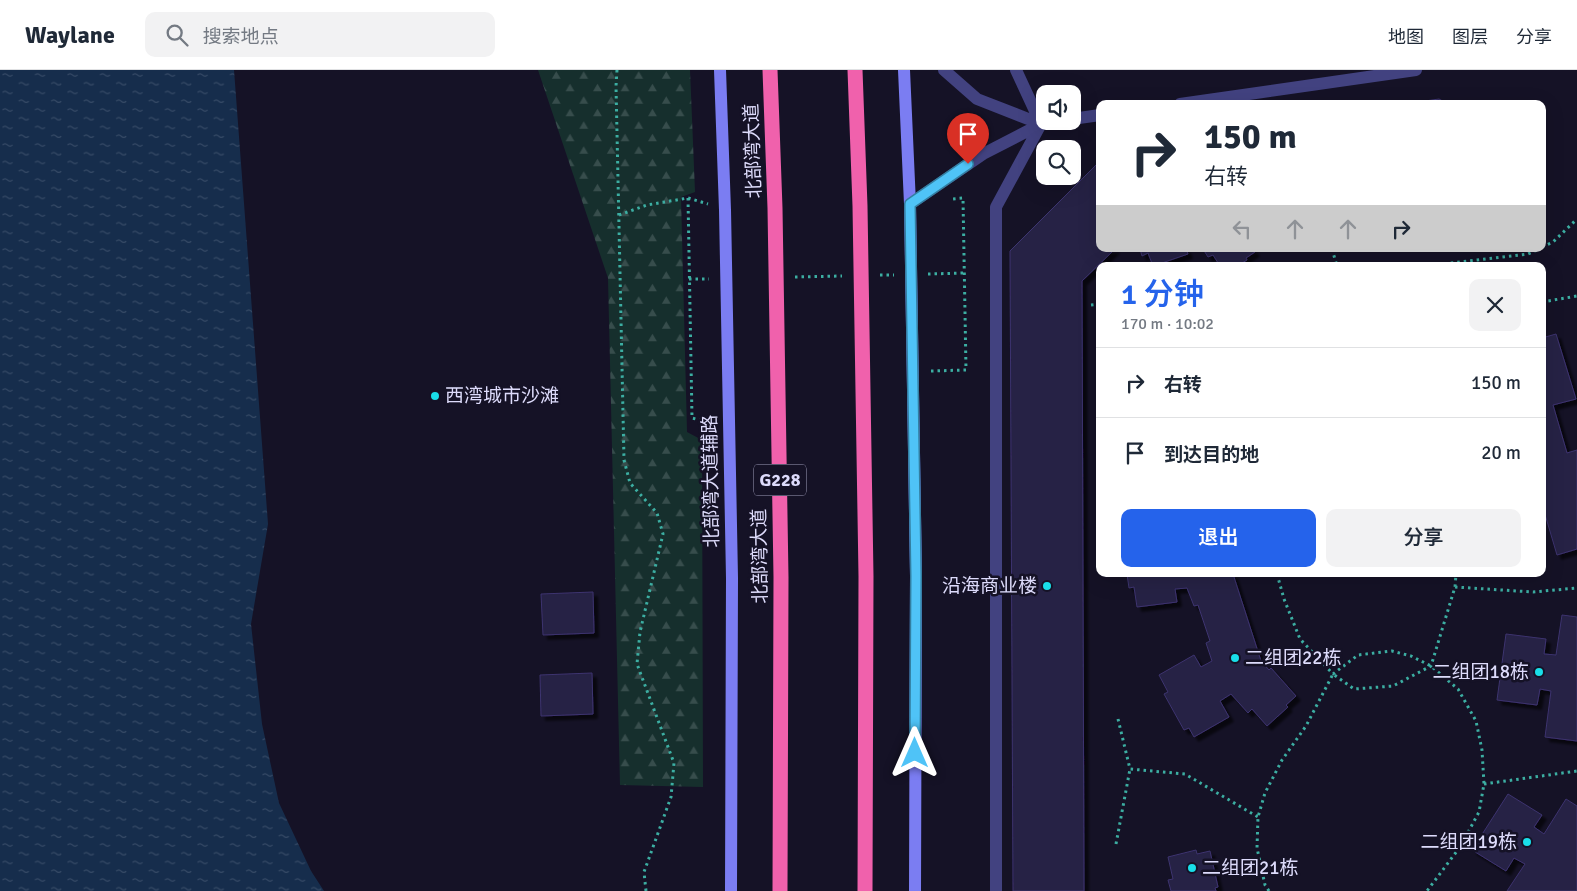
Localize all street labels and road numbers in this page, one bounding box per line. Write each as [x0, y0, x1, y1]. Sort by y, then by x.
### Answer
street label: 北部湾大道 [739, 103, 767, 199]
street label: 北部湾大道辅路 [698, 414, 724, 548]
road number: G228 [754, 464, 806, 496]
street label: 北部湾大道 [747, 508, 773, 604]

